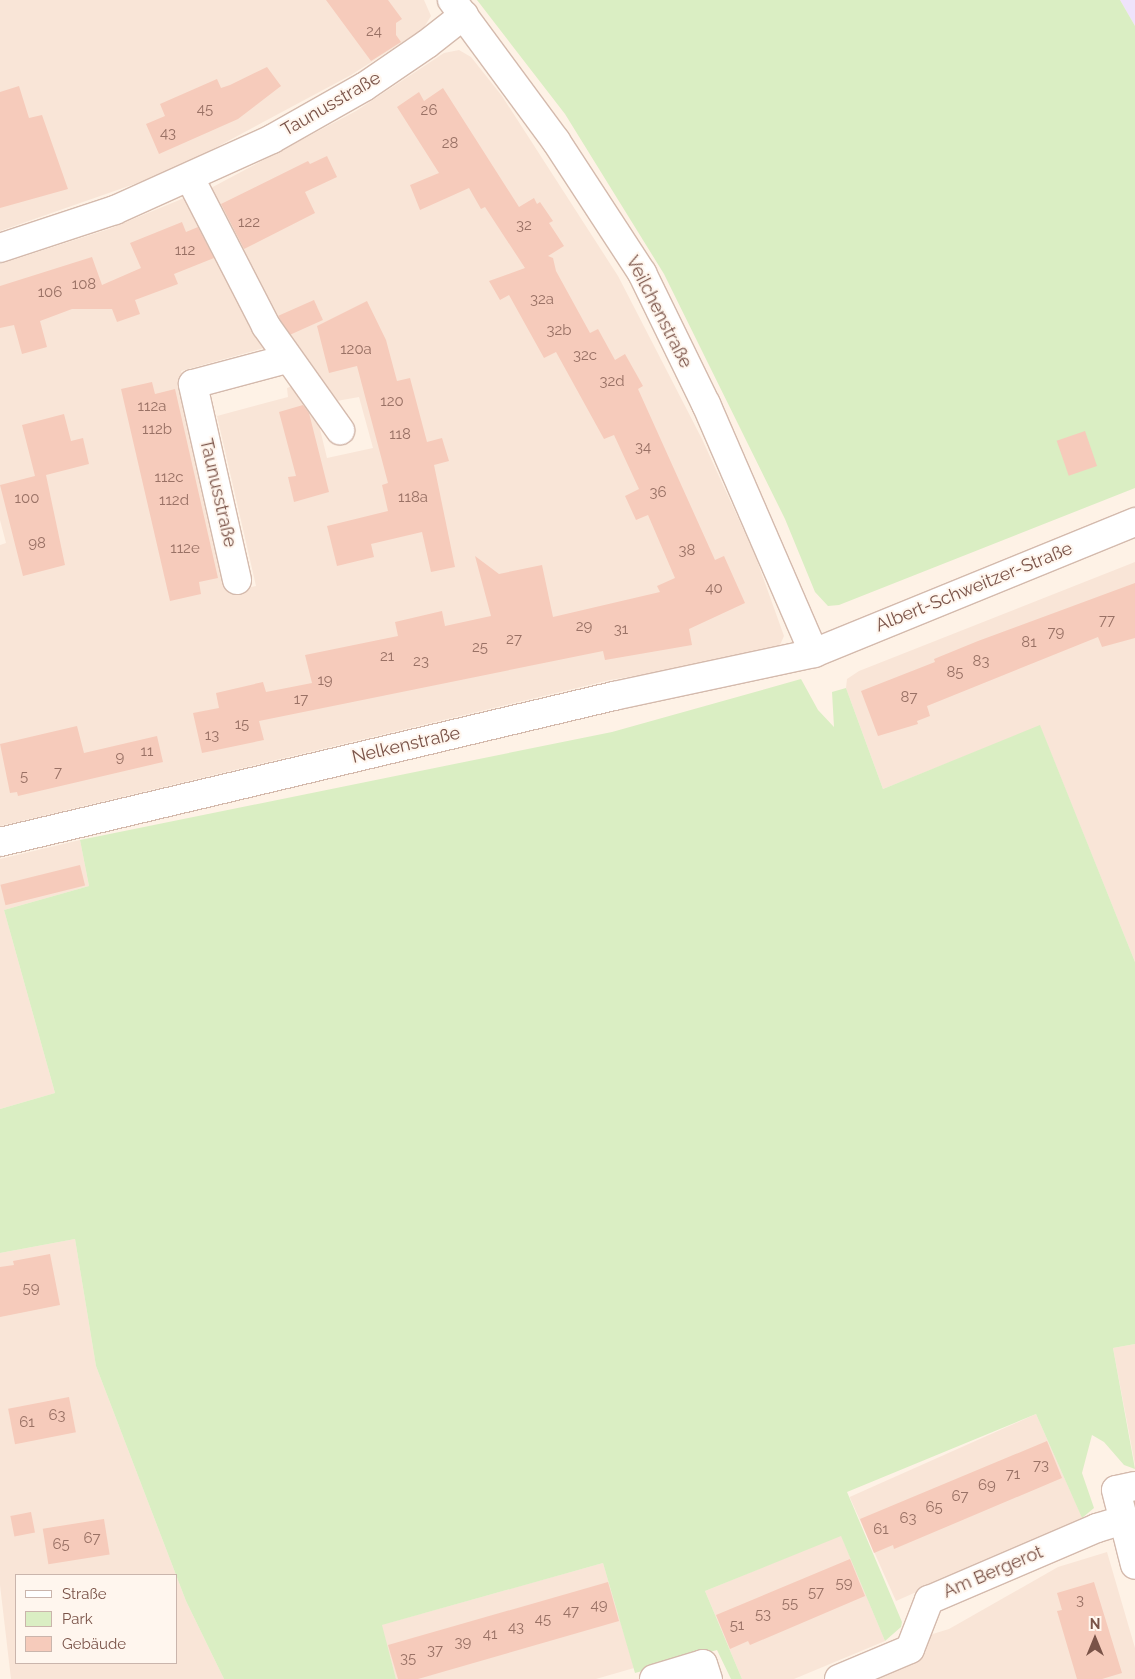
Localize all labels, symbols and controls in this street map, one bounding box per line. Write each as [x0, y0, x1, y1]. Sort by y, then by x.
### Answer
house number: 24 [366, 23, 382, 41]
street label: Taunusstraße [278, 67, 384, 141]
house number: 45 [197, 101, 213, 119]
house number: 26 [421, 102, 437, 120]
house number: 43 [160, 125, 176, 143]
house number: 28 [442, 135, 458, 153]
house number: 122 [238, 214, 260, 232]
house number: 32 [516, 217, 532, 235]
house number: 112 [175, 242, 195, 260]
street label: Veilchenstraße [621, 252, 697, 372]
house number: 108 [72, 276, 96, 294]
house number: 106 [38, 284, 62, 302]
house number: 32a [530, 291, 554, 309]
house number: 32b [546, 322, 572, 340]
house number: 120a [340, 341, 372, 359]
house number: 32c [573, 347, 597, 365]
house number: 32d [599, 373, 625, 391]
house number: 120 [380, 393, 404, 411]
house number: 112a [138, 398, 166, 416]
house number: 112b [142, 421, 172, 439]
house number: 118 [389, 426, 411, 444]
street label: Taunusstraße [195, 437, 241, 549]
house number: 34 [635, 439, 651, 457]
house number: 112c [155, 469, 183, 487]
house number: 36 [649, 484, 667, 502]
house number: 118a [398, 489, 428, 507]
house number: 100 [15, 490, 39, 508]
house number: 112d [159, 492, 189, 510]
house number: 98 [28, 535, 46, 553]
street label: Albert-Schweitzer-Straße [872, 538, 1076, 636]
house number: 112e [170, 540, 200, 558]
house number: 38 [679, 542, 695, 560]
house number: 40 [705, 580, 723, 598]
house number: 77 [1099, 612, 1115, 630]
house number: 29 [576, 618, 592, 636]
house number: 31 [614, 621, 628, 639]
house number: 79 [1048, 624, 1064, 642]
house number: 27 [506, 631, 522, 649]
house number: 81 [1021, 634, 1037, 652]
house number: 25 [472, 639, 488, 657]
house number: 21 [380, 648, 394, 666]
house number: 23 [413, 653, 429, 671]
house number: 83 [973, 653, 989, 671]
house number: 85 [946, 664, 964, 682]
house number: 19 [317, 672, 333, 690]
house number: 87 [901, 689, 917, 707]
house number: 17 [294, 691, 308, 709]
house number: 15 [235, 716, 249, 734]
street label: Nelkenstraße [350, 722, 462, 768]
house number: 13 [205, 727, 219, 745]
house number: 11 [141, 743, 153, 761]
house number: 9 [116, 749, 124, 767]
house number: 7 [54, 764, 62, 782]
house number: 5 [20, 768, 28, 786]
house number: 59 [23, 1280, 39, 1298]
house number: 63 [48, 1407, 66, 1425]
house number: 61 [19, 1414, 35, 1432]
house number: 73 [1033, 1457, 1049, 1475]
house number: 71 [1006, 1466, 1020, 1484]
house number: 69 [978, 1477, 996, 1495]
house number: 67 [951, 1488, 969, 1506]
house number: 65 [925, 1499, 943, 1517]
house number: 63 [899, 1510, 917, 1528]
house number: 61 [873, 1521, 889, 1539]
house number: 67 [83, 1530, 101, 1548]
house number: 65 [52, 1536, 70, 1554]
street label: Am Bergerot [940, 1541, 1046, 1603]
legend [15, 1574, 178, 1664]
house number: 59 [836, 1575, 852, 1593]
house number: 57 [808, 1584, 824, 1602]
text: Straße [62, 1585, 106, 1603]
house number: 3 [1076, 1592, 1084, 1610]
house number: 55 [782, 1595, 798, 1613]
house number: 49 [591, 1597, 607, 1615]
house number: 47 [563, 1603, 579, 1621]
house number: 53 [755, 1606, 771, 1624]
text: Park [62, 1610, 93, 1628]
house number: 45 [535, 1611, 551, 1629]
north arrow [1070, 1614, 1120, 1664]
text: N [1090, 1616, 1100, 1632]
house number: 51 [730, 1617, 744, 1635]
house number: 43 [508, 1619, 524, 1637]
house number: 41 [483, 1626, 497, 1644]
house number: 39 [455, 1634, 471, 1652]
text: Gebäude [62, 1635, 126, 1653]
house number: 37 [427, 1642, 443, 1660]
house number: 35 [400, 1650, 416, 1668]

